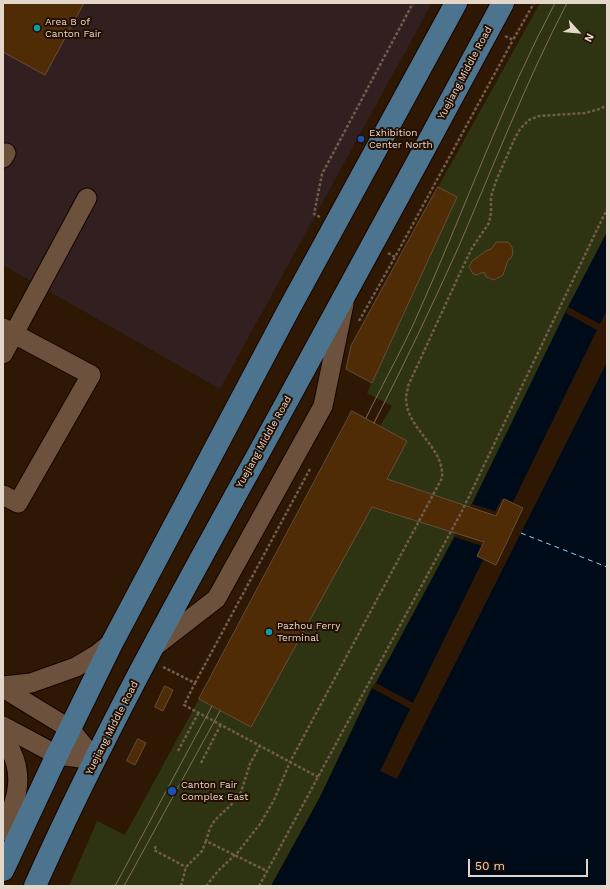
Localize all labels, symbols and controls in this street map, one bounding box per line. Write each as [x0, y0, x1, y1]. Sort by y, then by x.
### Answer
north arrow [558, 12, 598, 52]
place label: Area B of Canton Fair [45, 16, 101, 40]
marker: Area B of Canton Fair [32, 23, 42, 33]
street label: Yuejiang Middle Road [435, 25, 495, 121]
text: N [581, 31, 597, 44]
place label: Exhibition Center North [369, 127, 433, 150]
marker: Exhibition Center North [356, 134, 366, 144]
street label: Yuejiang Middle Road [234, 394, 294, 490]
place label: Pazhou Ferry Terminal [277, 620, 341, 644]
marker: Pazhou Ferry Terminal [264, 627, 274, 637]
street label: Yuejiang Middle Road [83, 679, 141, 777]
place label: Canton Fair Complex East [181, 779, 249, 802]
marker: Canton Fair Complex East [166, 785, 178, 797]
scale bar [470, 851, 590, 877]
text: 50 m [475, 859, 505, 873]

